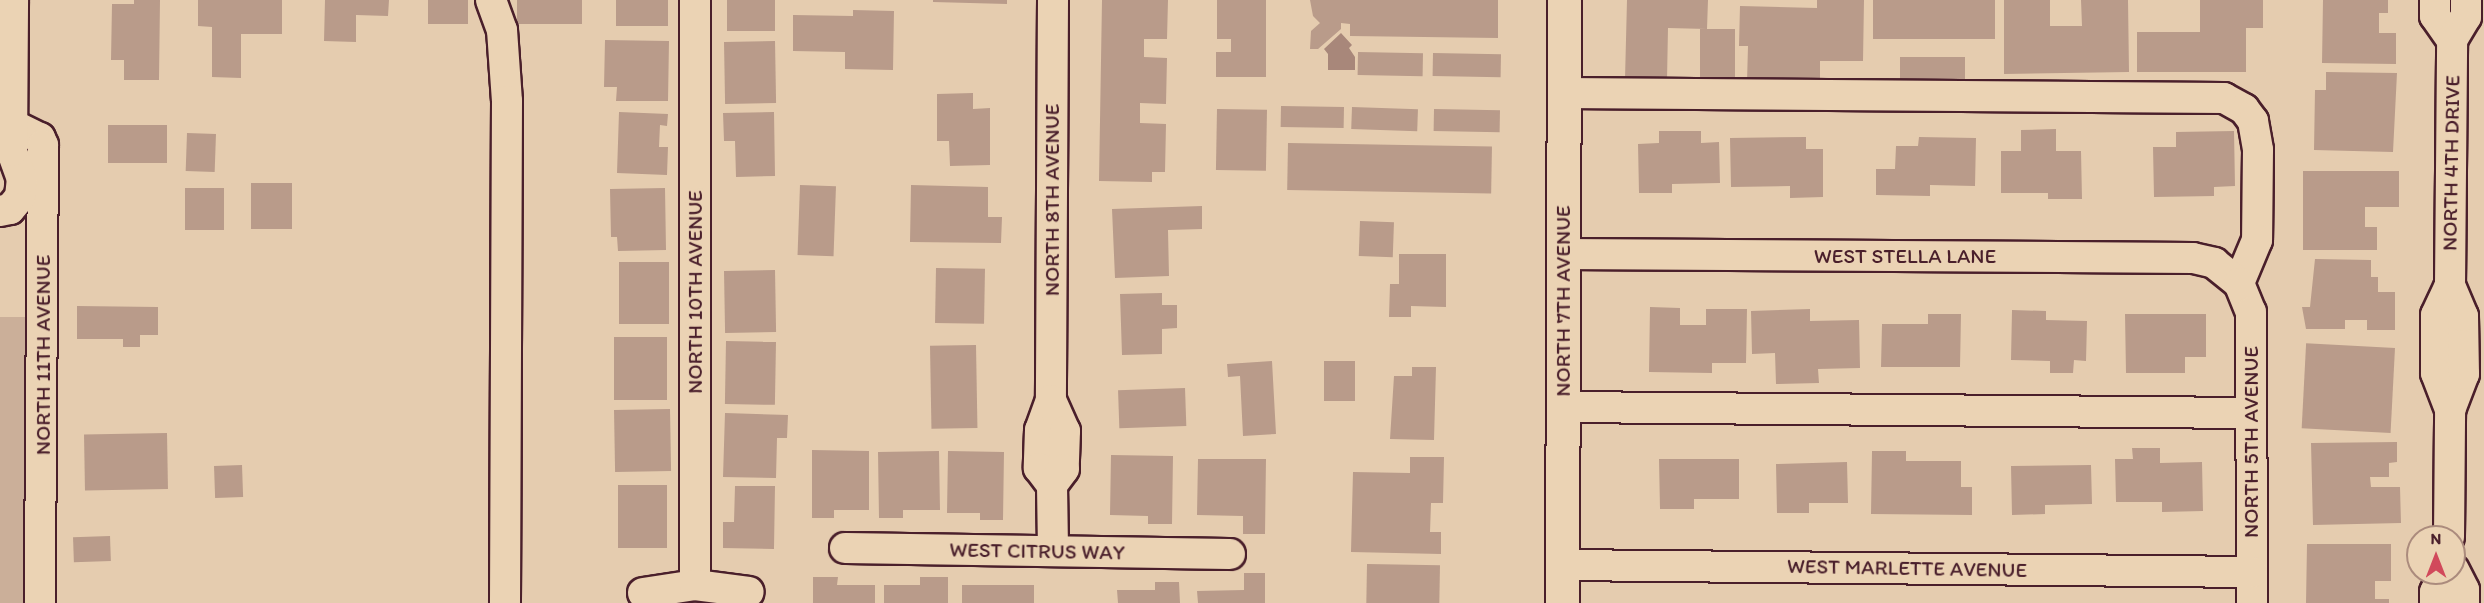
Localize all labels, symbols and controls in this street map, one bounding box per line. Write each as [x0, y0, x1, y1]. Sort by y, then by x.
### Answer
street label: NORTH 4TH DRIVE [2437, 75, 2465, 251]
street label: NORTH 8TH AVENUE [1039, 104, 1065, 296]
street label: NORTH 10TH AVENUE [682, 190, 708, 394]
street label: NORTH 7TH AVENUE [1550, 205, 1576, 397]
street label: WEST STELLA LANE [1814, 243, 1996, 269]
street label: NORTH 11TH AVENUE [30, 255, 56, 455]
street label: NORTH 5TH AVENUE [2238, 346, 2264, 538]
north arrow [2406, 525, 2466, 585]
text: N [2431, 529, 2441, 548]
street label: WEST CITRUS WAY [948, 537, 1126, 565]
street label: WEST MARLETTE AVENUE [1787, 553, 2027, 583]

